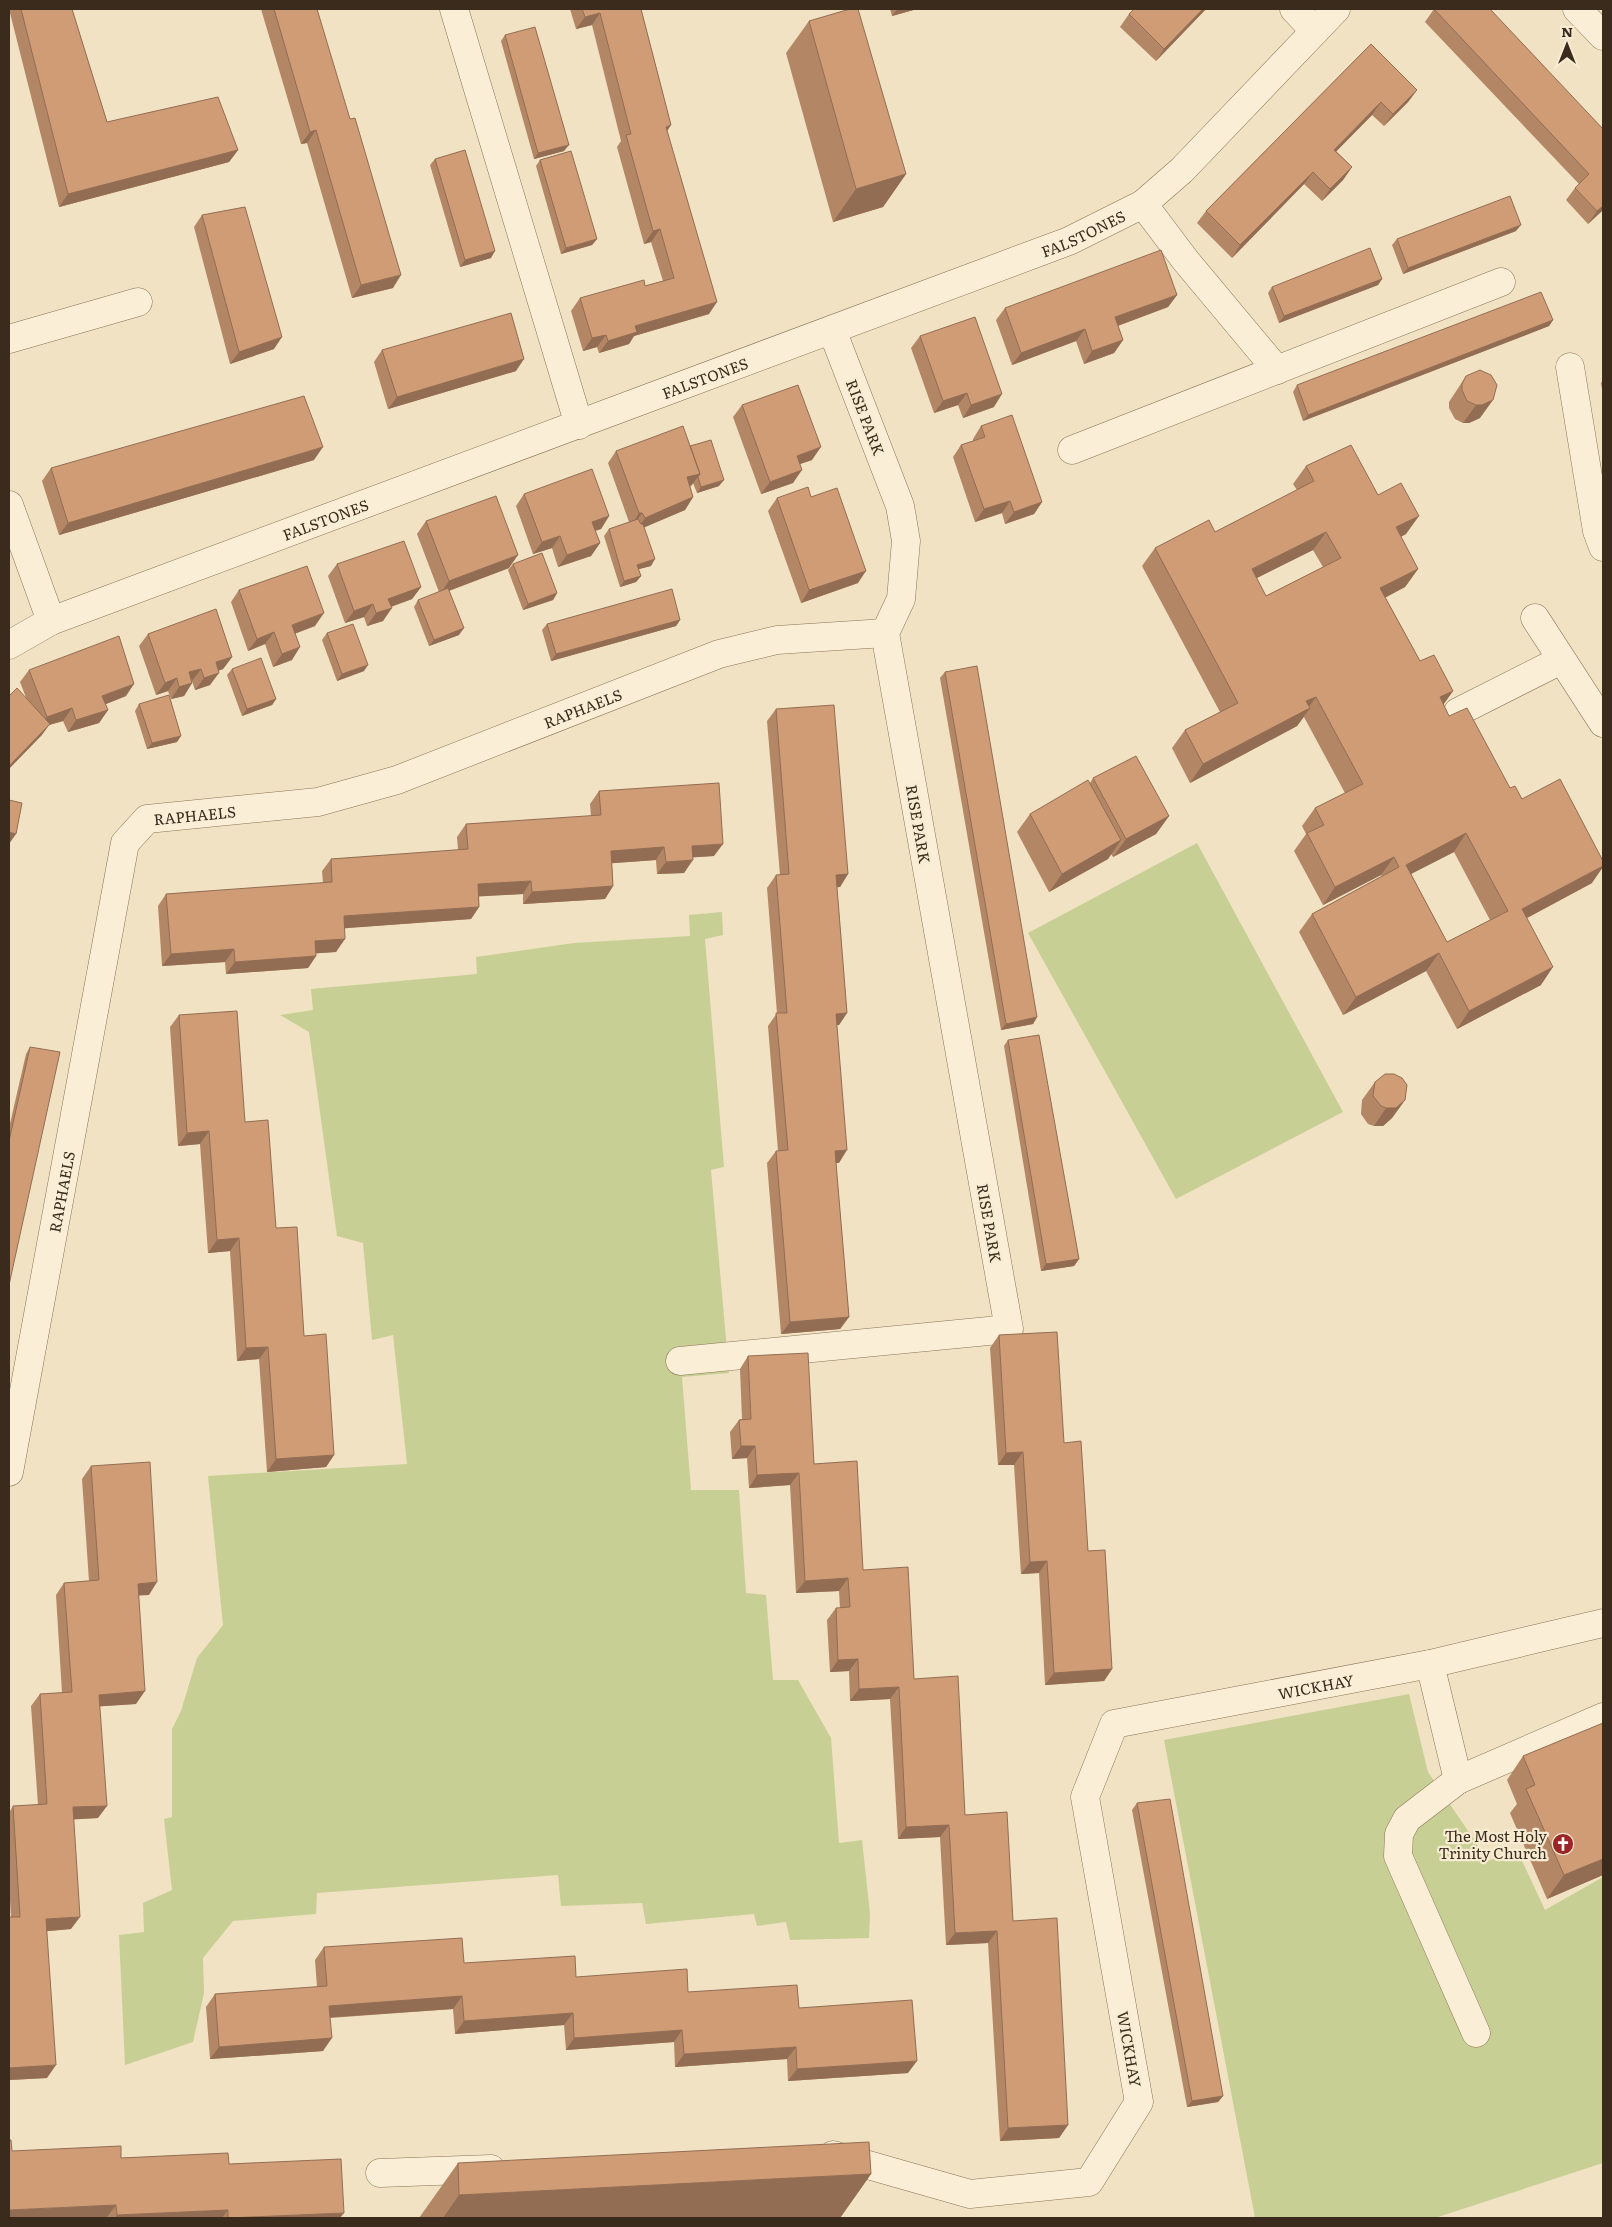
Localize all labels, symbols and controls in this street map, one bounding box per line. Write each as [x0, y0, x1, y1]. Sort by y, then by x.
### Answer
north arrow [1542, 20, 1592, 70]
text: N [1561, 21, 1573, 41]
street label: FALSTONES [1038, 203, 1129, 262]
street label: FALSTONES [658, 350, 751, 404]
street label: RISE PARK [841, 376, 891, 459]
street label: FALSTONES [279, 492, 372, 545]
street label: RAPHAELS [540, 682, 625, 733]
street label: RISE PARK [901, 783, 937, 866]
street label: RAPHAELS [152, 799, 237, 830]
street label: RAPHAELS [42, 1149, 79, 1234]
street label: RISE PARK [972, 1182, 1008, 1265]
street label: WICKHAY [1276, 1667, 1356, 1704]
place label: The Most Holy Trinity Church [1438, 1824, 1547, 1864]
church icon: The Most Holy Trinity Church [1551, 1832, 1575, 1856]
street label: WICKHAY [1112, 2009, 1148, 2089]

